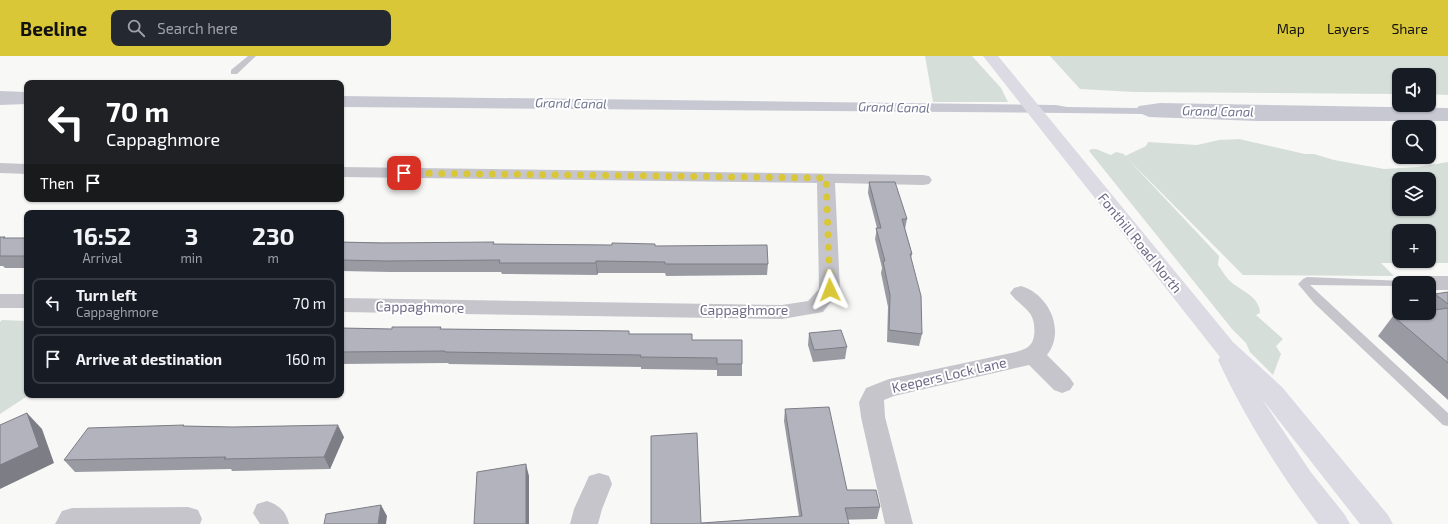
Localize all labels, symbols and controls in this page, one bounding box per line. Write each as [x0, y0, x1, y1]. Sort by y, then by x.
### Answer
search box [111, 10, 391, 46]
text: Beeline [20, 17, 87, 40]
icon: search [125, 17, 147, 39]
text: Search here [157, 19, 238, 37]
text: Map [1277, 20, 1305, 37]
text: Layers [1327, 20, 1369, 37]
text: Share [1391, 20, 1428, 37]
map controls [1392, 68, 1436, 320]
button: sound [1392, 68, 1436, 112]
text: 70 m [106, 94, 169, 128]
water label: Grand Canal [535, 94, 607, 112]
icon: left [40, 96, 92, 148]
water label: Grand Canal [858, 98, 930, 116]
water label: Grand Canal [1182, 102, 1254, 120]
button: search [1392, 120, 1436, 164]
text: Cappaghmore [106, 128, 220, 150]
pin [387, 156, 421, 190]
icon: arrive [393, 162, 415, 184]
icon: arrive [82, 172, 104, 194]
button: layers [1392, 172, 1436, 216]
text: Then [40, 174, 74, 192]
street label: Fonthill Road North [1095, 189, 1186, 296]
text: 16:52 [73, 221, 131, 250]
text: 3 [185, 221, 198, 250]
text: 230 [252, 221, 295, 250]
button: + [1392, 224, 1436, 268]
text: Arrival [82, 250, 122, 266]
text: min [180, 250, 203, 266]
text: m [268, 250, 279, 266]
position arrow [809, 269, 851, 311]
button: − [1392, 276, 1436, 320]
text: Turn left [76, 286, 137, 304]
icon: left [42, 292, 64, 314]
text: 70 m [293, 294, 326, 312]
street label: Cappaghmore [376, 297, 465, 316]
street label: Cappaghmore [700, 301, 788, 318]
text: Cappaghmore [76, 304, 158, 320]
icon: arrive [42, 348, 64, 370]
text: Arrive at destination [76, 350, 222, 368]
text: 160 m [286, 350, 326, 368]
street label: Keepers Lock Lane [890, 353, 1008, 396]

